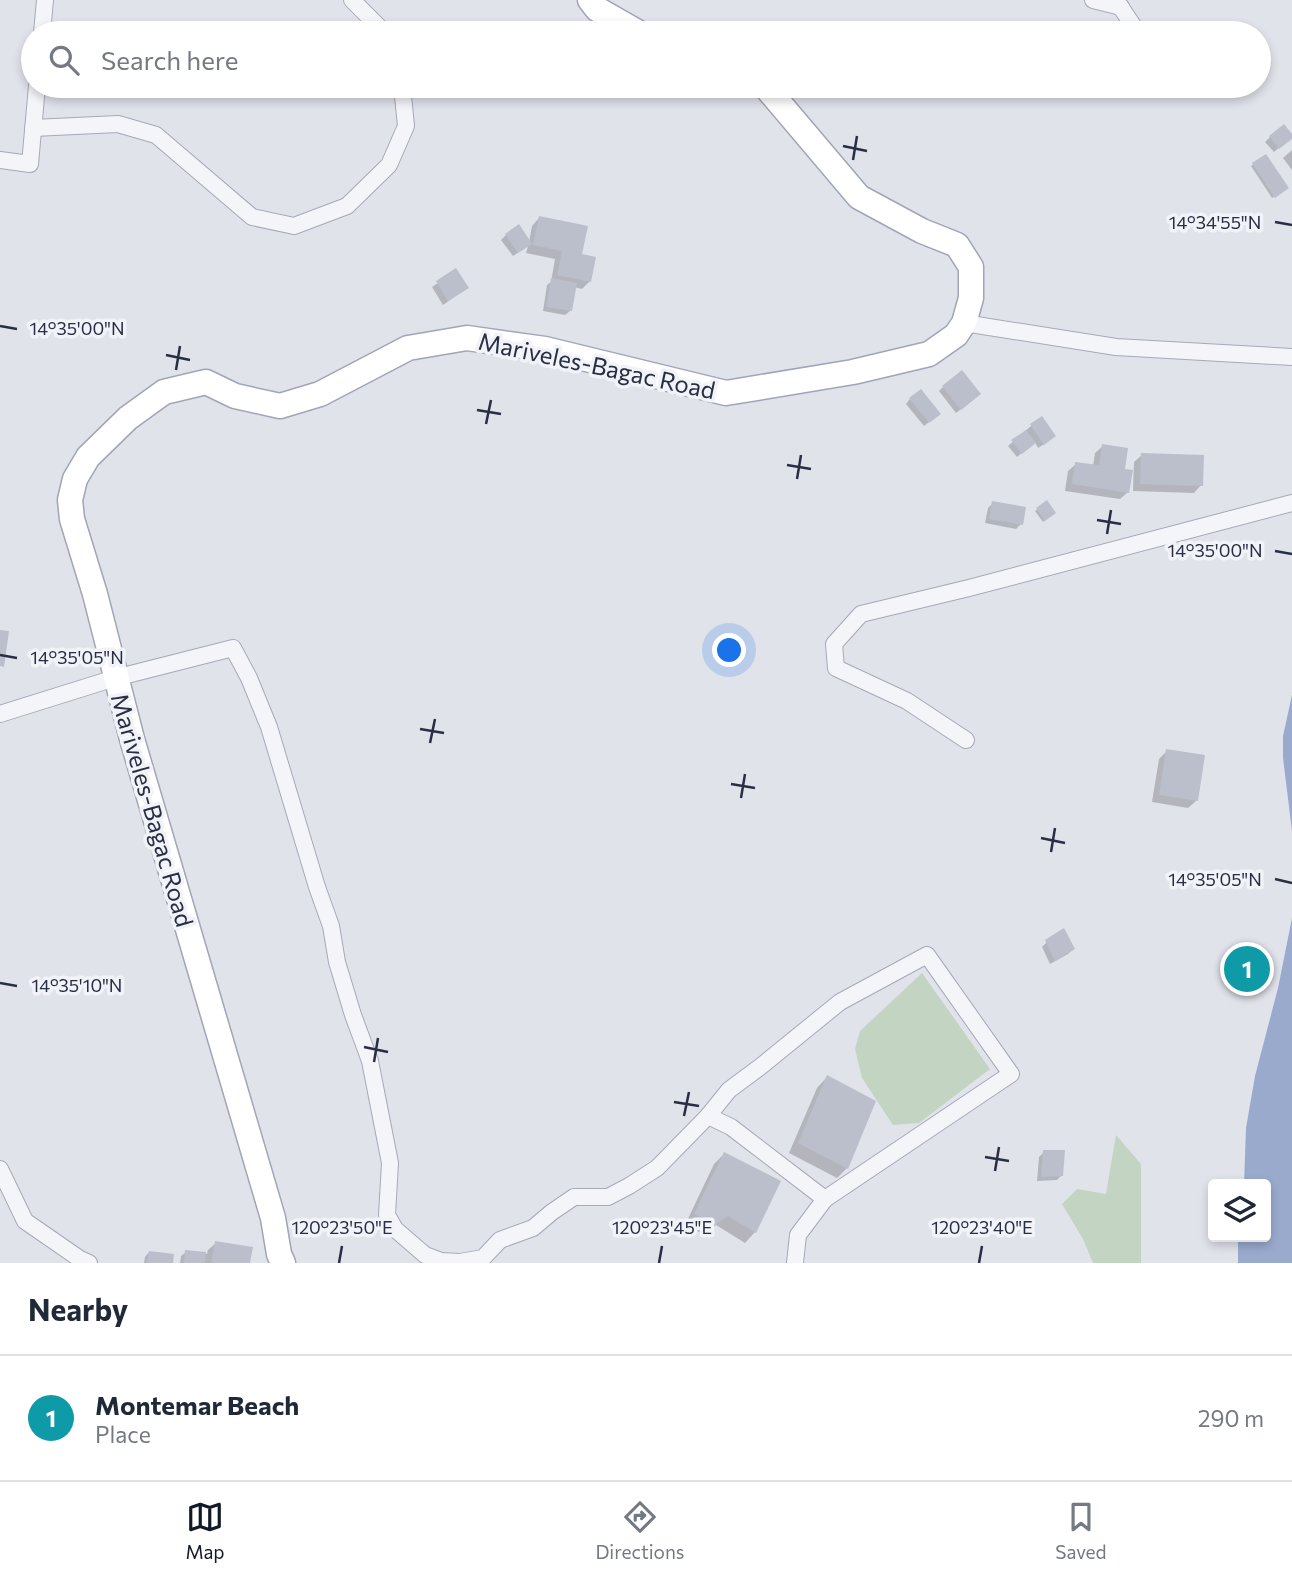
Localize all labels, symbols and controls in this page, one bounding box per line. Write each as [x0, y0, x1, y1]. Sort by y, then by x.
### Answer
search box [21, 21, 1271, 98]
icon: search [45, 41, 83, 79]
text: Search here [101, 44, 239, 75]
text: 14°34'55"N [1169, 211, 1261, 233]
text: 14°35'00"N [30, 317, 124, 339]
street label: Mariveles-Bagac Road [476, 326, 718, 404]
text: 14°35'00"N [1168, 539, 1262, 561]
your location [712, 633, 746, 667]
text: 14°35'05"N [30, 646, 124, 668]
street label: Mariveles-Bagac Road [106, 690, 200, 930]
text: 14°35'05"N [1168, 868, 1262, 890]
pin: 1 [1224, 943, 1270, 995]
text: 14°35'10"N [32, 974, 122, 996]
map controls [1208, 1179, 1271, 1242]
button: layers [1208, 1179, 1271, 1242]
text: 120°23'50"E [291, 1216, 393, 1238]
text: 120°23'45"E [612, 1216, 712, 1238]
text: 120°23'40"E [931, 1216, 1033, 1238]
text: Nearby [28, 1290, 128, 1327]
text: Montemar Beach [95, 1389, 299, 1420]
text: 1 [46, 1404, 56, 1432]
text: 290 m [1198, 1404, 1264, 1432]
text: Place [95, 1420, 151, 1448]
tab: Map [185, 1498, 225, 1563]
tab: Directions [595, 1498, 685, 1563]
tab: Saved [1055, 1498, 1107, 1563]

